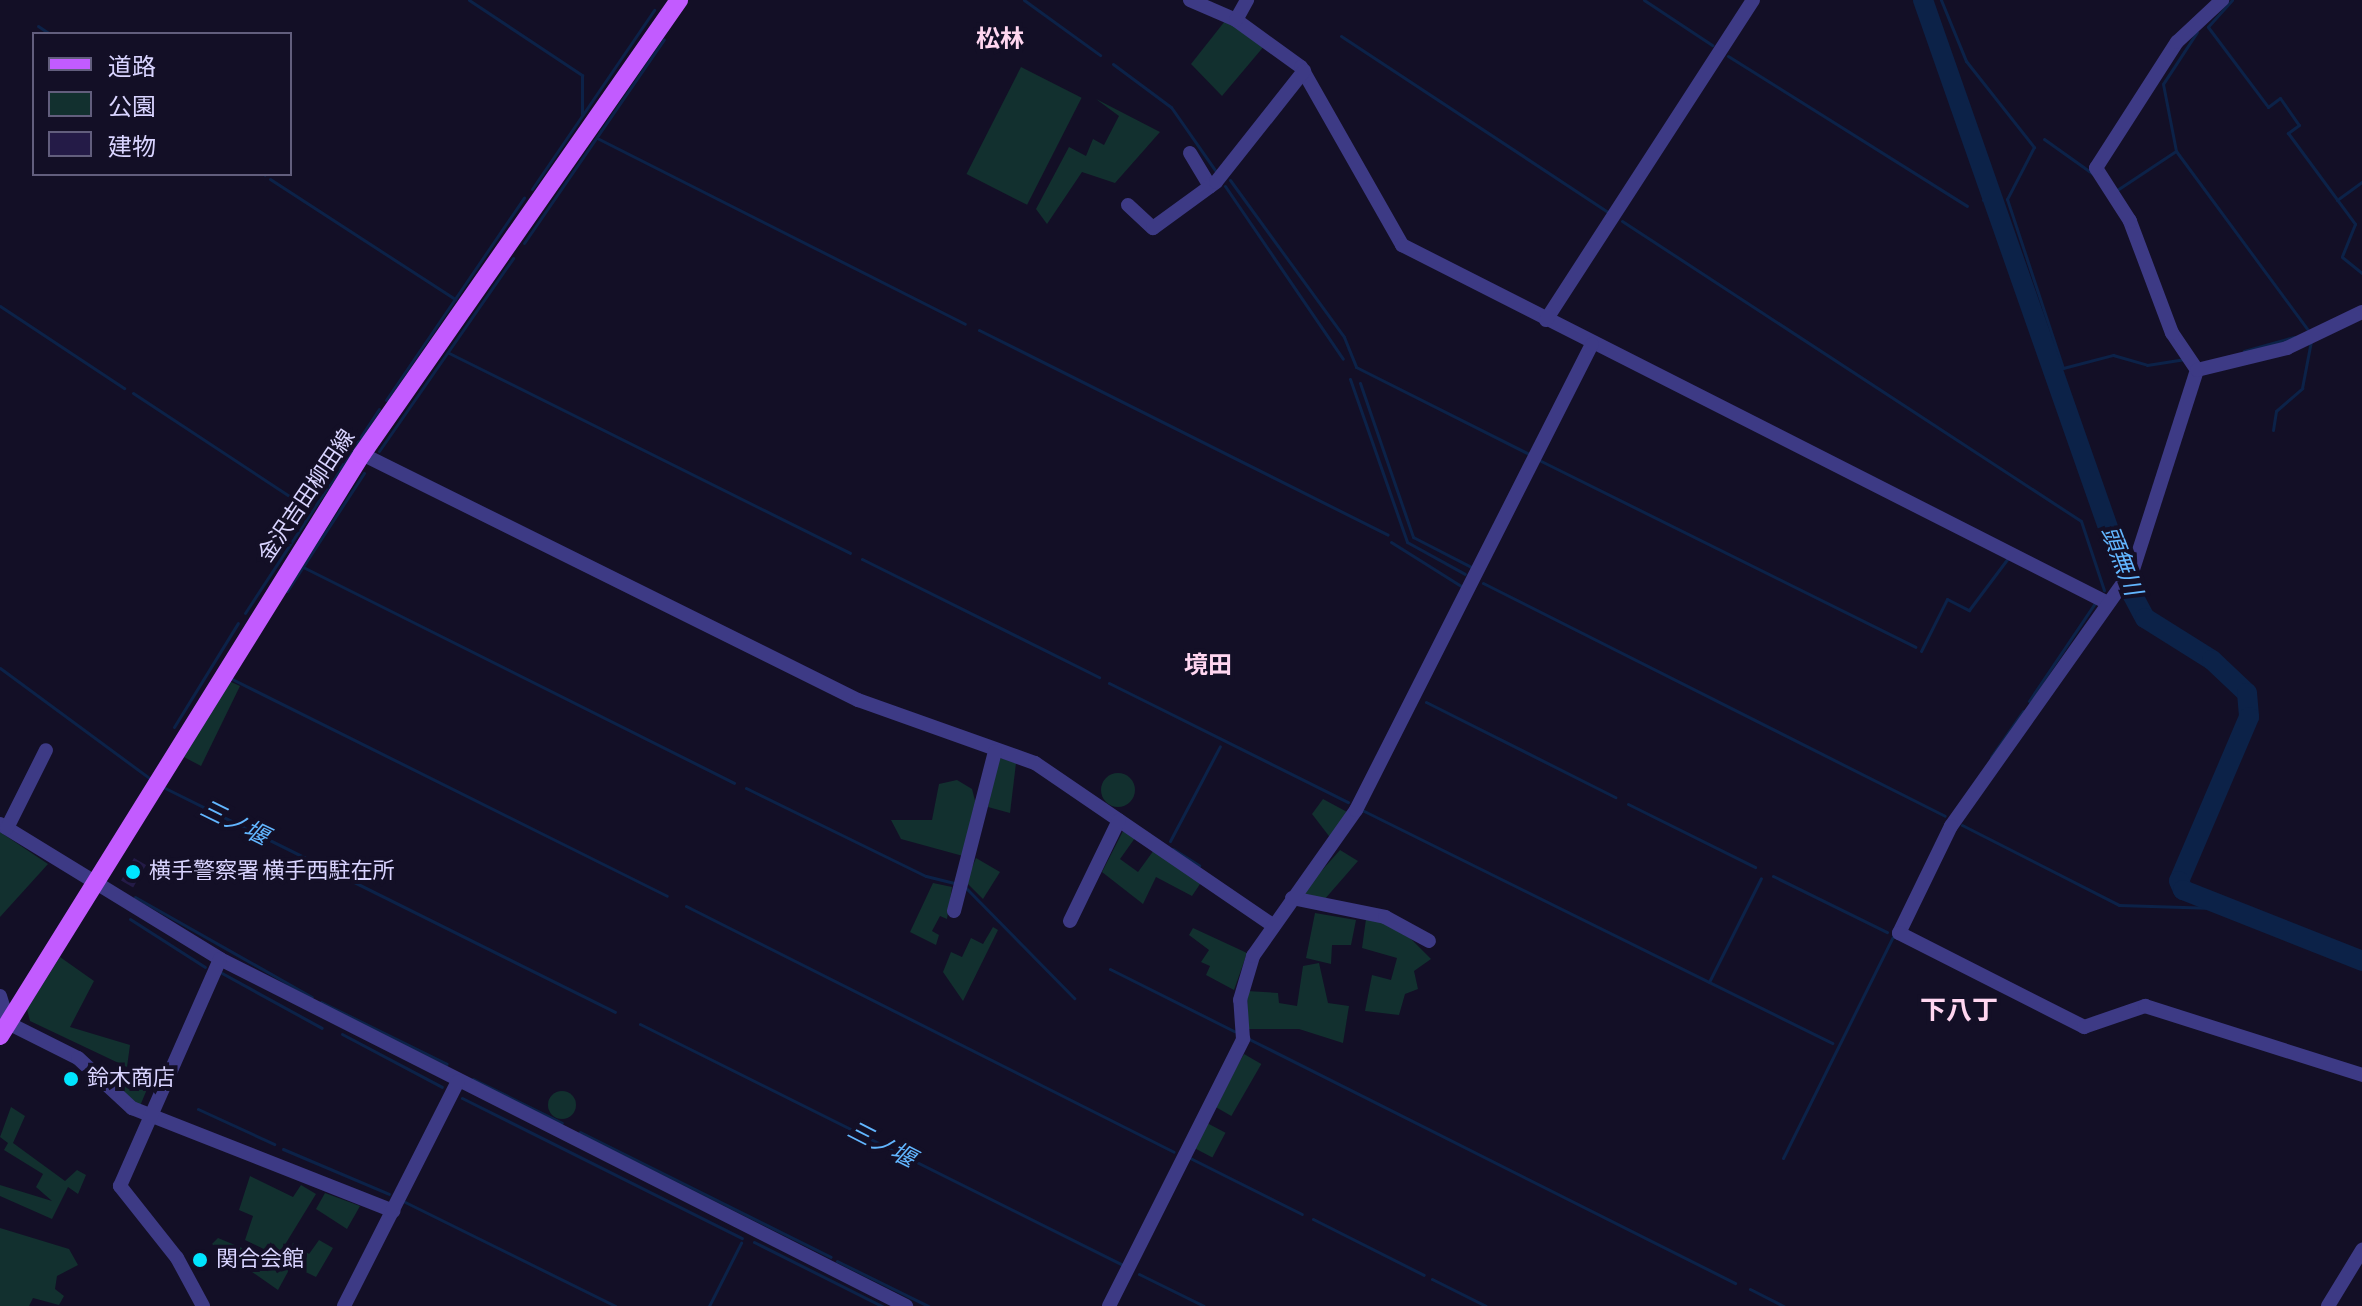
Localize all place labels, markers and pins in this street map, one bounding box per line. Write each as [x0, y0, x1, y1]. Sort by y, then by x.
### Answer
place label: 横手警察署 横手西駐在所 [149, 859, 394, 885]
marker: 横手警察署 横手西駐在所 [124, 863, 142, 881]
place label: 鈴木商店 [87, 1066, 175, 1092]
marker: 鈴木商店 [62, 1070, 80, 1088]
place label: 関合会館 [216, 1247, 304, 1273]
marker: 関合会館 [191, 1251, 209, 1269]

